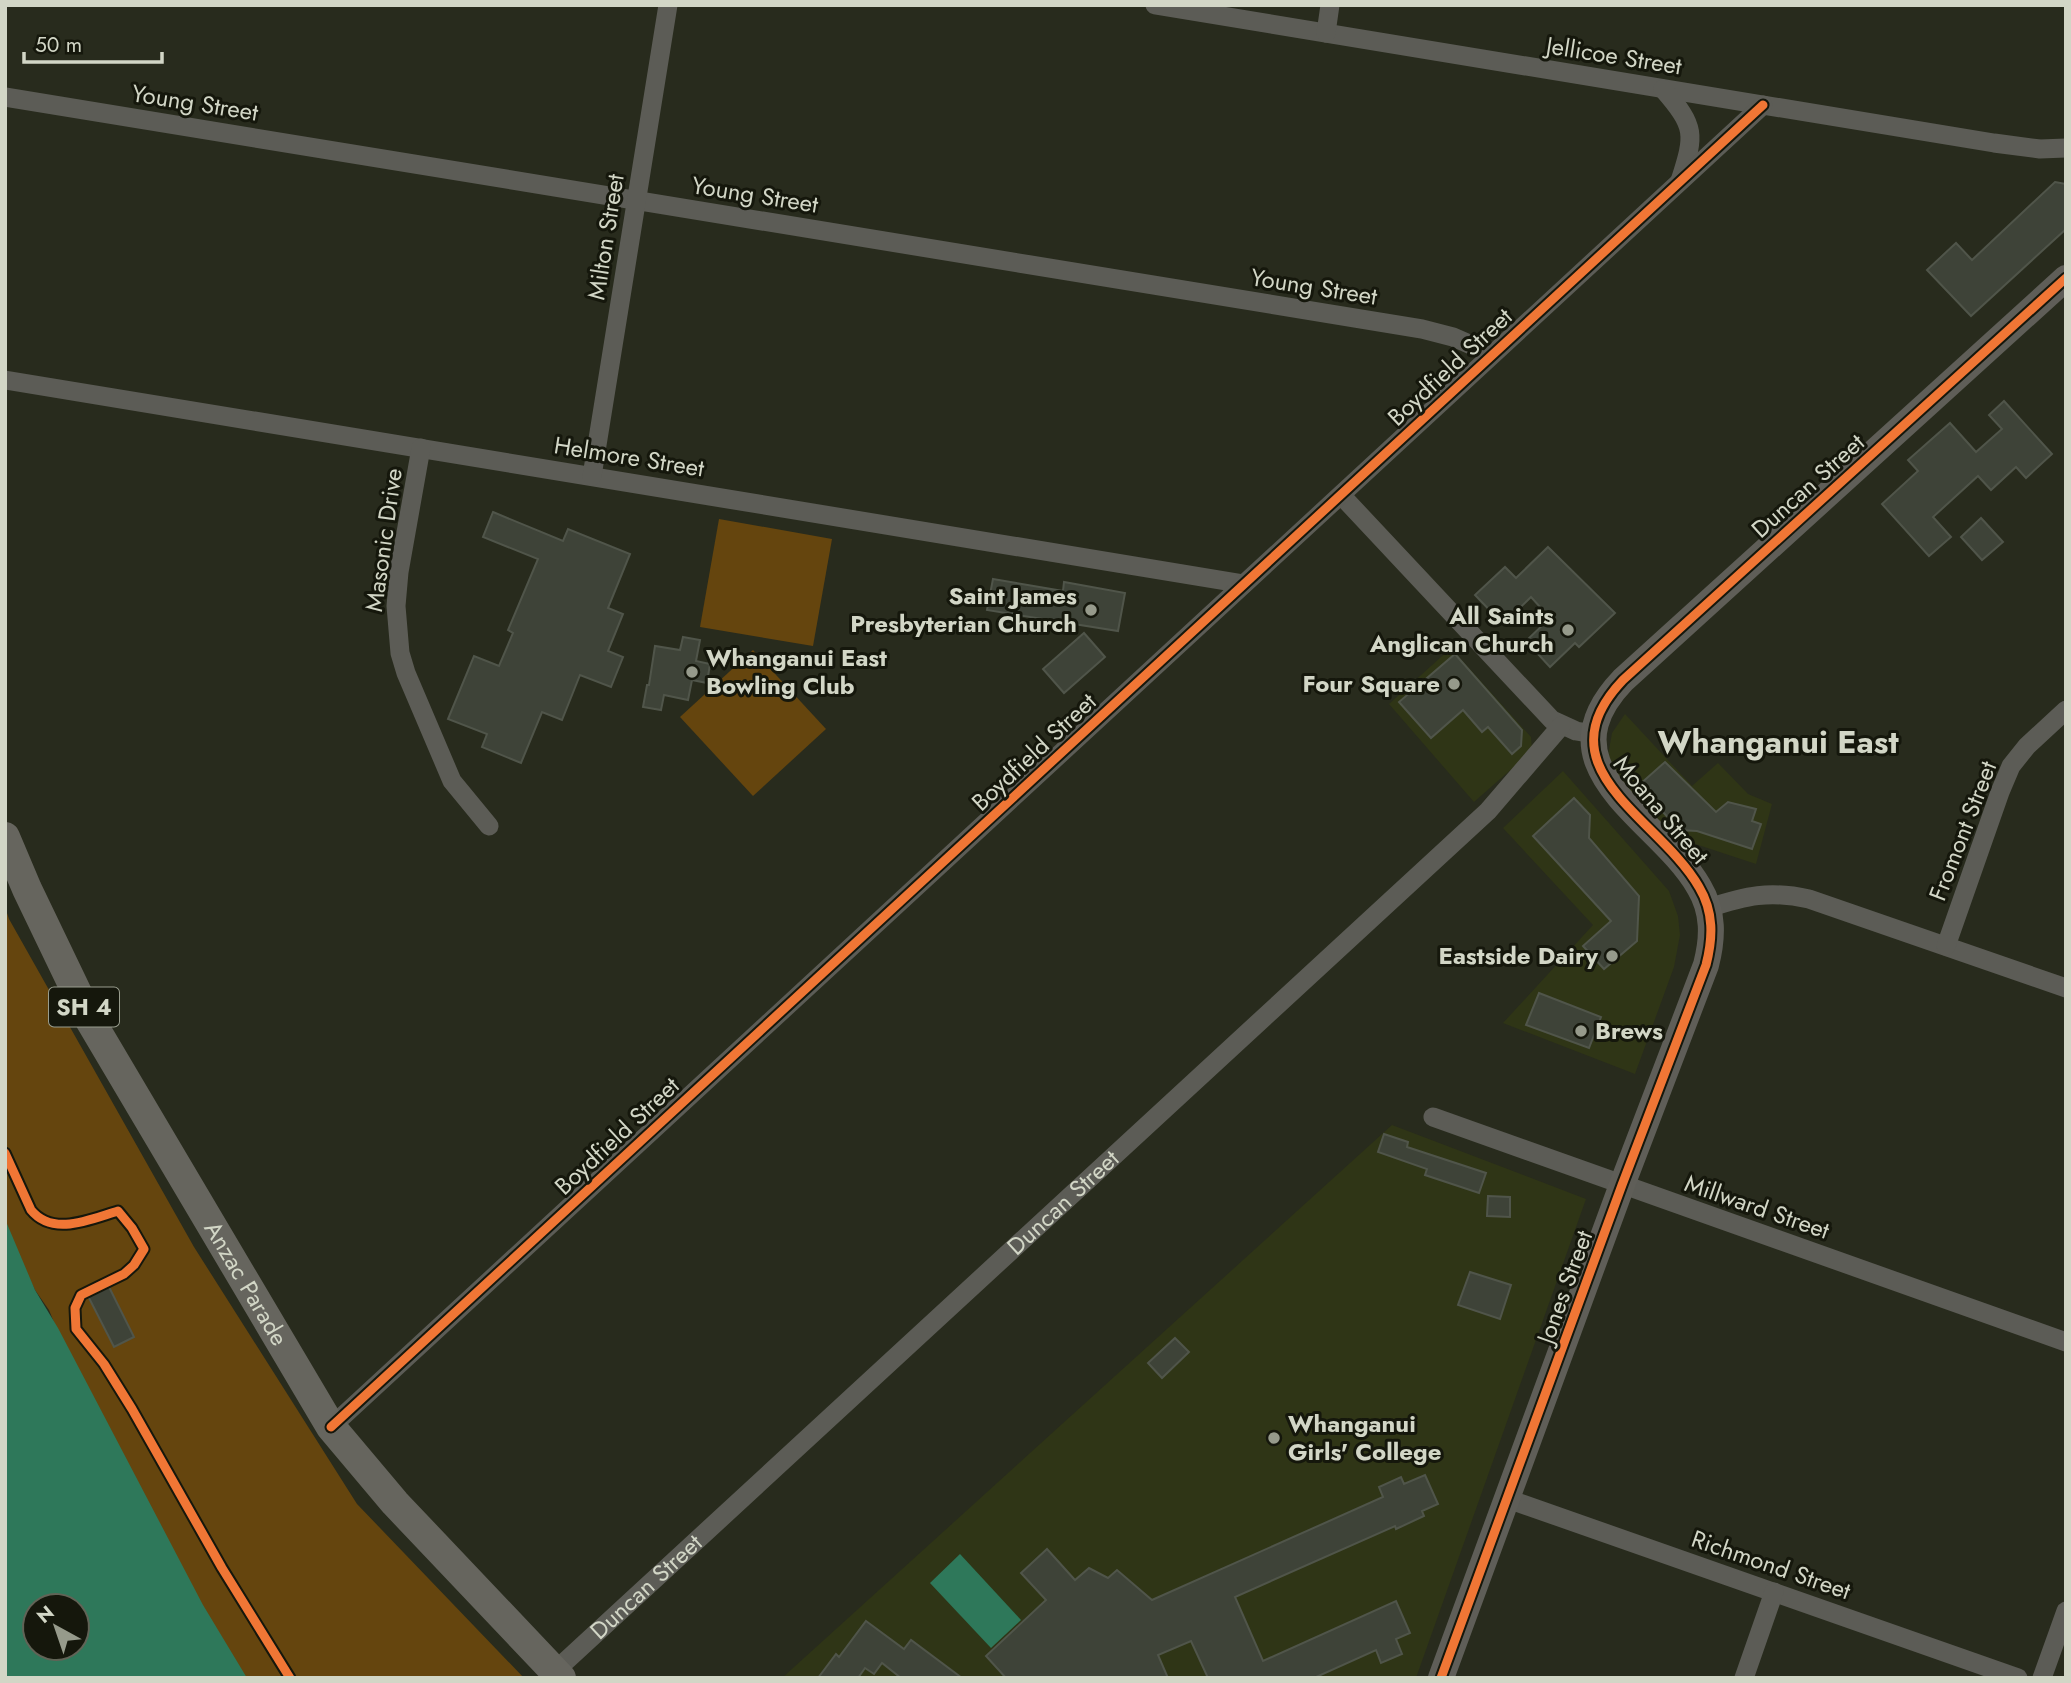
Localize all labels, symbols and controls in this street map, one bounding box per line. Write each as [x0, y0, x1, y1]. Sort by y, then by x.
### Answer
scale bar [24, 21, 163, 65]
street label: Jellicoe Street [1541, 27, 1685, 84]
text: 50 m [35, 30, 82, 60]
street label: Young Street [129, 75, 261, 130]
street label: Young Street [689, 167, 821, 222]
street label: Milton Street [578, 171, 633, 302]
street label: Young Street [1248, 259, 1380, 314]
street label: Boydfield Street [1379, 299, 1520, 434]
street label: Duncan Street [1743, 425, 1872, 546]
street label: Helmore Street [551, 427, 707, 486]
street label: Masonic Drive [356, 466, 411, 614]
place label: Saint James Presbyterian Church [850, 578, 1077, 641]
place label: All Saints Anglican Church [1369, 598, 1554, 661]
marker: Saint James Presbyterian Church [1083, 602, 1099, 618]
marker: All Saints Anglican Church [1560, 622, 1576, 638]
place label: Whanganui East Bowling Club [706, 640, 887, 703]
marker: Whanganui East Bowling Club [684, 664, 700, 680]
place label: Four Square [1303, 666, 1440, 701]
marker: Four Square [1446, 676, 1462, 692]
street label: Boydfield Street [963, 684, 1104, 819]
district label: Whanganui East [1657, 719, 1899, 765]
street label: Moana Street [1605, 748, 1718, 872]
street label: Fromont Street [1920, 756, 2005, 906]
place label: Eastside Dairy [1438, 938, 1598, 973]
marker: Eastside Dairy [1604, 948, 1620, 964]
road number: SH 4 [49, 988, 119, 1026]
place label: Brews [1595, 1013, 1663, 1048]
marker: Brews [1573, 1023, 1589, 1039]
street label: Boydfield Street [546, 1068, 687, 1203]
street label: Duncan Street [999, 1141, 1127, 1263]
street label: Millward Street [1680, 1165, 1834, 1248]
street label: Anzac Parade [196, 1214, 297, 1352]
street label: Jones Street [1527, 1225, 1601, 1351]
place label: Whanganui Girls' College [1288, 1406, 1441, 1469]
marker: Whanganui Girls' College [1266, 1430, 1282, 1446]
street label: Richmond Street [1687, 1521, 1856, 1608]
street label: Duncan Street [582, 1526, 710, 1647]
north arrow [21, 1592, 91, 1662]
text: N [31, 1599, 60, 1630]

